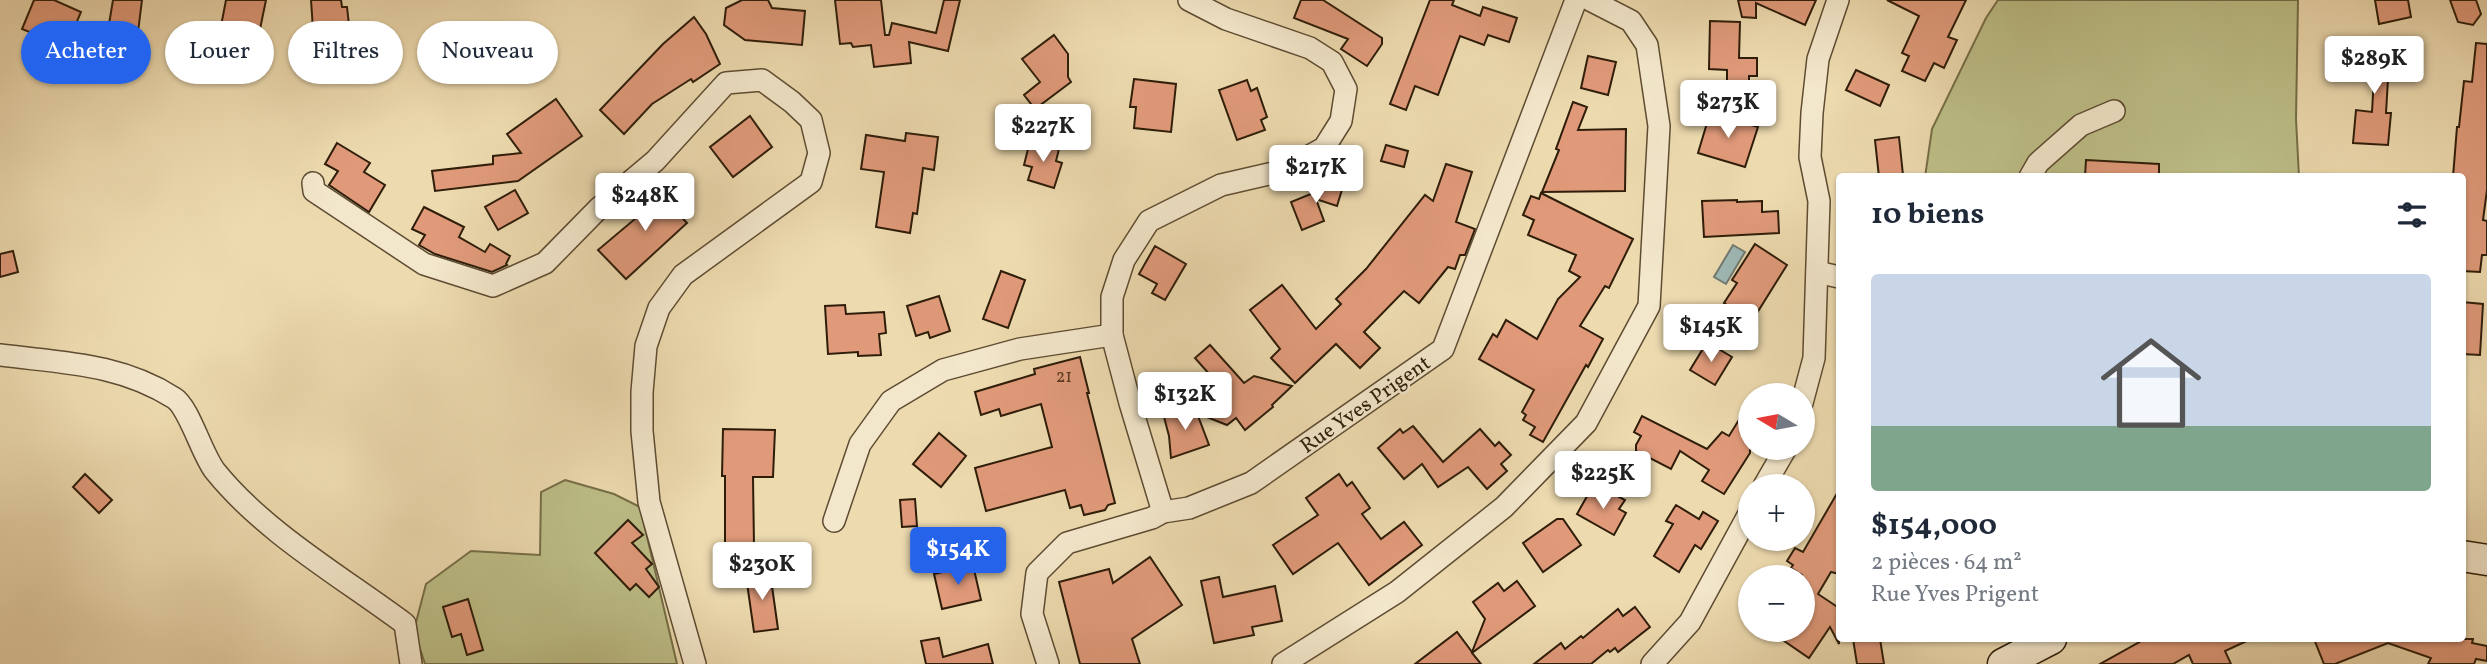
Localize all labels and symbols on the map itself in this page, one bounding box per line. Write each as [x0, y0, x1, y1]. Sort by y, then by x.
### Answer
pin: $289K [2325, 36, 2423, 96]
pin: $273K [1679, 80, 1777, 140]
pin: $227K [994, 104, 1092, 164]
pin: $217K [1267, 146, 1365, 205]
pin: $248K [596, 174, 694, 233]
pin: $145K [1662, 304, 1760, 364]
street label: Rue Yves Prigent [1295, 349, 1437, 461]
house number: 21 [1056, 365, 1072, 390]
pin: $132K [1136, 372, 1234, 432]
north arrow [1738, 383, 1815, 460]
pin: $225K [1554, 452, 1652, 511]
pin: $154K [909, 528, 1007, 587]
pin: $230K [713, 542, 811, 602]

